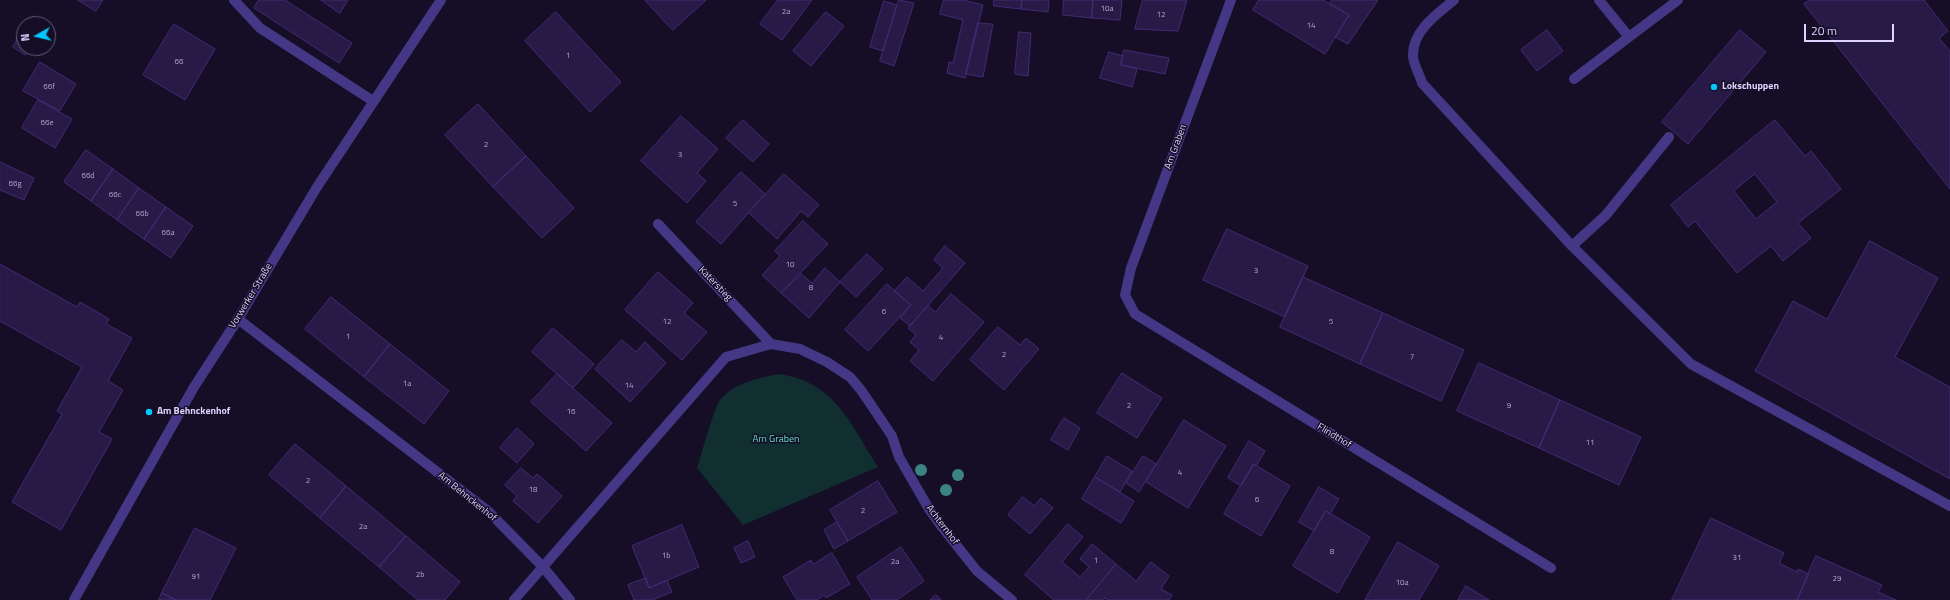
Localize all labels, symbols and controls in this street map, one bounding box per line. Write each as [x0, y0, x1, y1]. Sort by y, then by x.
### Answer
house number: 10a [1101, 4, 1113, 14]
house number: 2a [782, 7, 790, 17]
house number: 12 [1157, 10, 1165, 20]
north arrow [16, 16, 56, 56]
scale bar [1806, 16, 1896, 42]
house number: 14 [1307, 21, 1315, 31]
text: 20 m [1811, 21, 1837, 40]
text: N [17, 33, 34, 42]
house number: 1 [566, 51, 570, 61]
house number: 66 [175, 57, 183, 67]
place label: Lokschuppen [1722, 81, 1779, 93]
house number: 66f [43, 82, 55, 92]
marker: Lokschuppen [1709, 82, 1719, 92]
house number: 66e [41, 118, 53, 128]
street label: Am Graben [1162, 123, 1190, 171]
house number: 2 [484, 140, 488, 150]
house number: 3 [678, 150, 682, 160]
house number: 66d [81, 171, 95, 181]
house number: 66g [8, 179, 22, 189]
house number: 66c [109, 190, 121, 200]
house number: 5 [733, 199, 737, 209]
house number: 66b [135, 209, 149, 219]
house number: 66a [162, 228, 174, 238]
house number: 10 [786, 260, 794, 270]
street label: Vorwerker Straße [227, 261, 275, 331]
street label: Katerstieg [696, 264, 734, 304]
house number: 3 [1254, 266, 1258, 276]
house number: 8 [809, 283, 813, 293]
house number: 6 [882, 307, 886, 317]
house number: 12 [663, 317, 671, 327]
house number: 5 [1329, 317, 1333, 327]
house number: 1 [346, 332, 350, 342]
house number: 4 [939, 333, 943, 343]
house number: 2 [1002, 350, 1006, 360]
house number: 7 [1410, 352, 1414, 362]
house number: 1a [403, 379, 411, 389]
house number: 14 [625, 381, 633, 391]
house number: 2 [1127, 401, 1131, 411]
house number: 9 [1507, 401, 1511, 411]
place label: Am Behnckenhof [157, 406, 230, 418]
marker: Am Behnckenhof [144, 407, 154, 417]
house number: 16 [567, 407, 575, 417]
street label: Flindthof [1315, 421, 1353, 451]
park label: Am Graben [753, 434, 799, 446]
house number: 11 [1586, 438, 1594, 448]
house number: 4 [1178, 468, 1182, 478]
street label: Am Behnckenhof [435, 470, 499, 524]
house number: 2 [306, 476, 310, 486]
house number: 18 [529, 485, 537, 495]
house number: 6 [1255, 495, 1259, 505]
street label: Achternhof [923, 503, 961, 547]
house number: 2 [861, 506, 865, 516]
house number: 2a [359, 522, 367, 532]
house number: 8 [1330, 547, 1334, 557]
house number: 1b [662, 551, 670, 561]
house number: 31 [1733, 553, 1741, 563]
house number: 1 [1094, 556, 1098, 566]
house number: 2a [891, 557, 899, 567]
house number: 2b [416, 570, 424, 580]
house number: 91 [192, 572, 200, 582]
house number: 29 [1833, 574, 1841, 584]
house number: 10a [1396, 578, 1408, 588]

